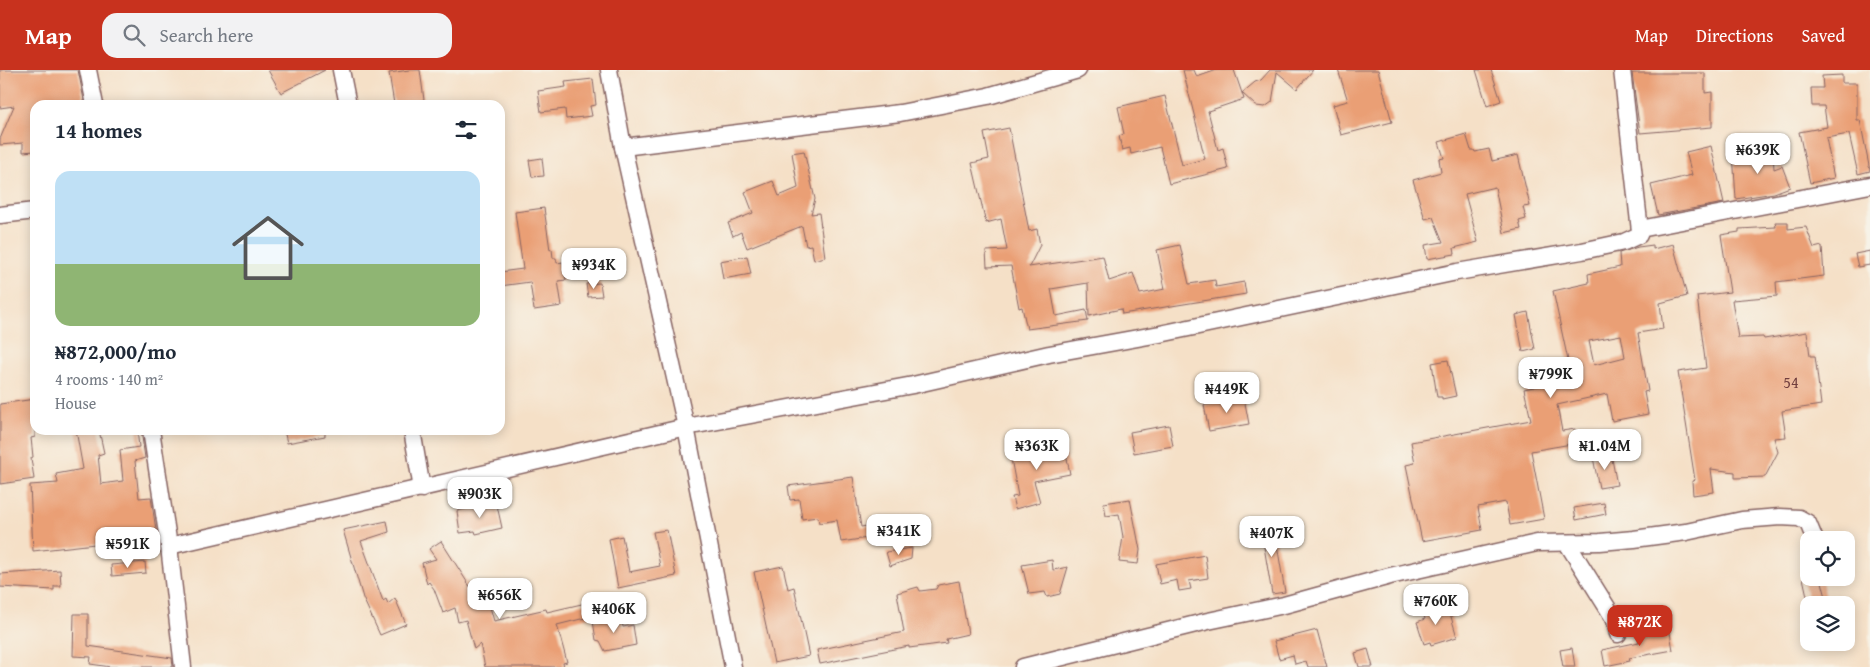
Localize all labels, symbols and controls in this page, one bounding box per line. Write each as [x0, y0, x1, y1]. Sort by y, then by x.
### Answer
search box [102, 13, 452, 58]
text: Map [25, 18, 72, 53]
icon: search [120, 21, 148, 49]
text: Search here [160, 21, 253, 49]
text: Map [1635, 22, 1668, 49]
text: Directions [1696, 22, 1773, 49]
text: Saved [1801, 22, 1845, 49]
text: 14 homes [55, 115, 142, 146]
icon: filters [452, 116, 480, 144]
pin: ₦639K [1723, 132, 1793, 175]
text: ₦639K [1736, 137, 1780, 161]
icon: home [223, 203, 313, 293]
pin: ₦934K [559, 248, 629, 290]
text: ₦934K [572, 252, 616, 276]
text: ₦872,000/mo [55, 336, 176, 367]
pin: ₦799K [1516, 356, 1586, 399]
text: ₦799K [1529, 361, 1573, 385]
text: 4 rooms · 140 m² [55, 367, 163, 391]
house number: 54 [1783, 370, 1799, 394]
pin: ₦449K [1192, 372, 1262, 414]
text: ₦449K [1205, 376, 1249, 400]
text: House [55, 391, 96, 415]
pin: ₦363K [1002, 428, 1072, 471]
pin: ₦1.04M [1564, 428, 1646, 471]
text: ₦363K [1015, 433, 1059, 457]
text: ₦1.04M [1579, 433, 1631, 457]
pin: ₦903K [445, 476, 515, 519]
text: ₦903K [458, 481, 502, 505]
pin: ₦341K [864, 514, 934, 556]
pin: ₦407K [1237, 516, 1307, 558]
text: ₦341K [877, 518, 921, 542]
text: ₦407K [1250, 520, 1294, 544]
pin: ₦591K [93, 526, 163, 569]
text: ₦591K [106, 531, 150, 555]
map controls [1800, 531, 1855, 651]
button: locate [1800, 531, 1855, 586]
pin: ₦656K [465, 578, 535, 620]
text: ₦656K [478, 582, 522, 606]
pin: ₦760K [1401, 584, 1471, 626]
text: ₦760K [1414, 588, 1458, 612]
pin: ₦406K [579, 592, 649, 634]
text: ₦406K [592, 596, 636, 620]
button: layers [1800, 596, 1855, 651]
pin: ₦872K [1605, 604, 1675, 647]
text: ₦872K [1618, 609, 1662, 633]

